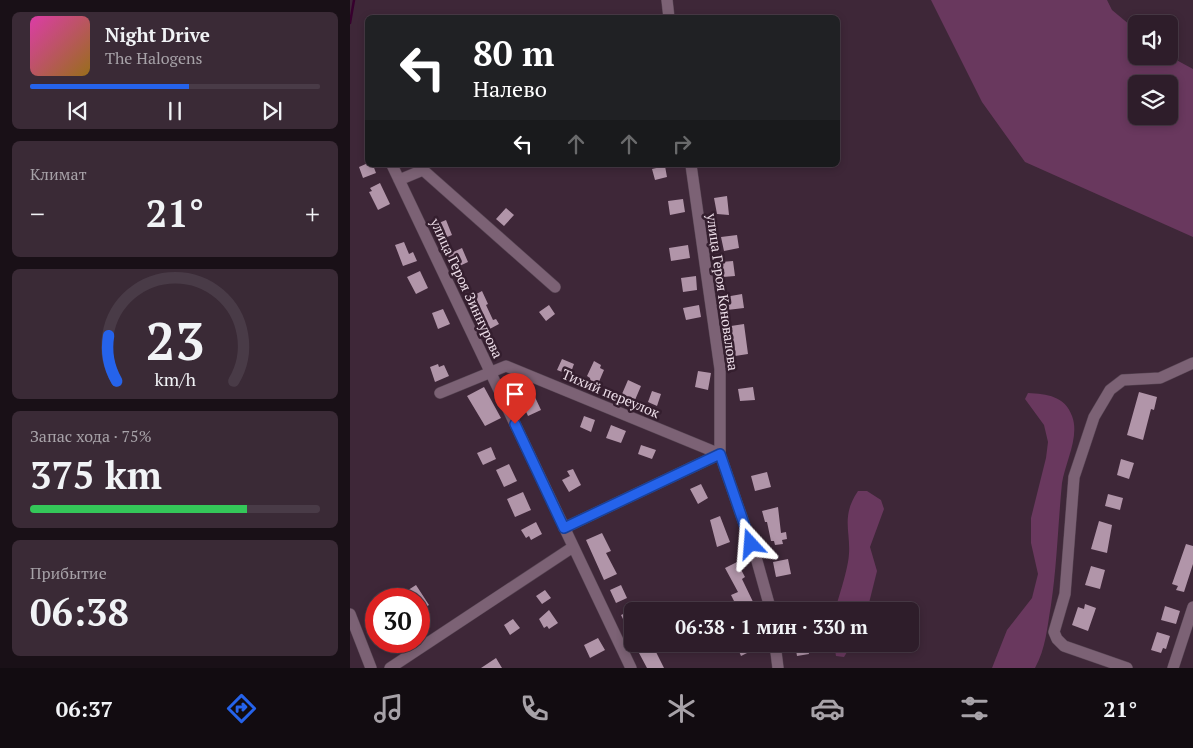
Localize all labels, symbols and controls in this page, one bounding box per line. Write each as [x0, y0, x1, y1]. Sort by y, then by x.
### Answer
map controls [1128, 15, 1178, 125]
button: sound [1128, 15, 1178, 65]
text: Night Drive [105, 22, 210, 47]
text: 80 m [473, 30, 554, 76]
icon: left [390, 35, 455, 100]
text: The Halogens [105, 47, 203, 69]
text: Налево [473, 74, 547, 103]
button: layers [1128, 75, 1178, 125]
icon: previous [64, 97, 92, 125]
icon: pause [161, 97, 189, 125]
icon: next [258, 97, 286, 125]
icon: left [509, 130, 537, 158]
icon: ahead [562, 130, 590, 158]
icon: ahead [615, 130, 643, 158]
icon: right [668, 130, 696, 158]
text: Климат [30, 163, 87, 185]
text: 21° [146, 188, 204, 238]
text: − [30, 195, 45, 232]
text: + [305, 195, 320, 232]
street label: улица Героя Коновалова [702, 211, 743, 372]
street label: улица Героя Зиннурова [426, 214, 508, 361]
text: 23 [146, 306, 204, 375]
street label: Тихий переулок [559, 364, 663, 422]
text: km/h [154, 367, 196, 391]
pin [494, 373, 536, 424]
icon: arrive [501, 380, 529, 408]
text: Запас хода · 75% [30, 425, 152, 447]
text: 375 km [30, 450, 162, 500]
position arrow [724, 517, 776, 569]
text: Прибытие [30, 562, 107, 584]
text: 06:38 [30, 587, 129, 637]
speed limit sign: 30 [365, 588, 430, 653]
text: 06:38 · 1 мин · 330 m [675, 614, 868, 639]
icon: directions [224, 691, 259, 726]
icon: music [371, 691, 406, 726]
icon: phone [517, 691, 552, 726]
icon: climate [664, 691, 699, 726]
icon: car [810, 691, 845, 726]
icon: filters [957, 691, 992, 726]
text: 06:37 [56, 694, 113, 723]
text: 21° [1103, 694, 1137, 723]

